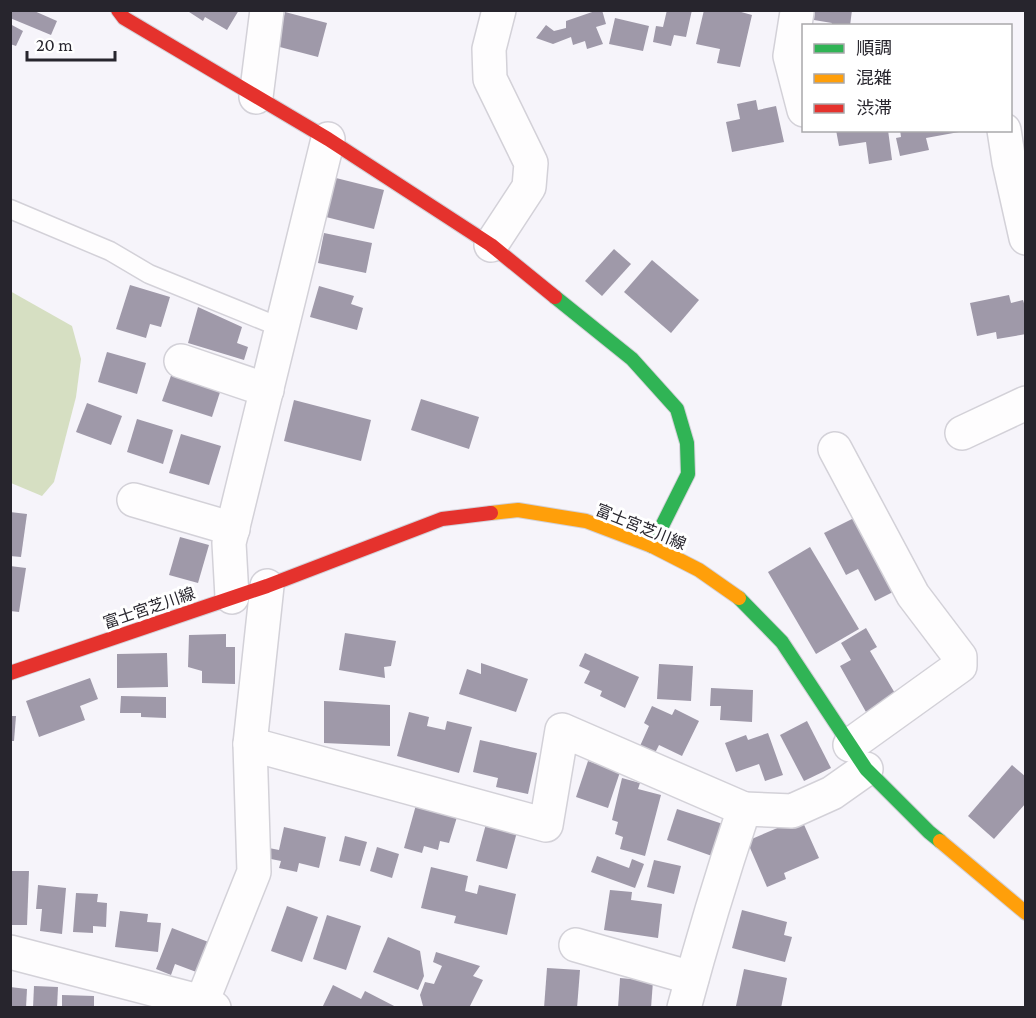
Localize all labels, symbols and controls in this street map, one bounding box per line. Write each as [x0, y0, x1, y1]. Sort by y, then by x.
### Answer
scale bar [27, 24, 116, 62]
legend [802, 24, 1012, 132]
text: 20 m [36, 35, 73, 55]
text: 順調 [856, 38, 892, 58]
text: 混雑 [856, 68, 892, 88]
text: 渋滞 [856, 98, 892, 118]
street label: 富士宮芝川線 [593, 501, 689, 553]
street label: 富士宮芝川線 [101, 584, 197, 632]

